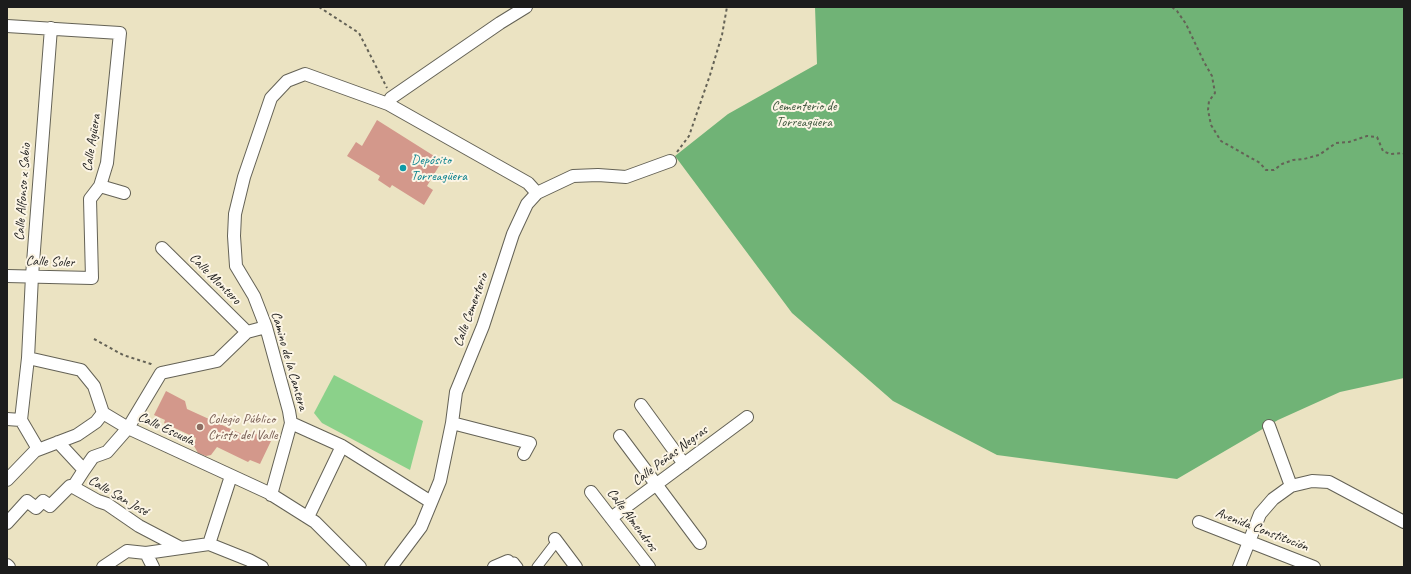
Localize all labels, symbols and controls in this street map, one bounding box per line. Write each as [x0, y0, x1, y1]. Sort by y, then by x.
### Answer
park label: Cementerio de Torreagüera [771, 98, 837, 130]
street label: Calle Agüera [79, 113, 105, 173]
street label: Calle Alfonso x Sabio [11, 143, 35, 241]
place label: Depósito Torreagüera [411, 152, 467, 184]
marker: Depósito Torreagüera [398, 163, 408, 173]
street label: Calle Montero [186, 250, 244, 308]
street label: Calle Soler [25, 253, 75, 271]
street label: Calle Cementerio [450, 271, 492, 349]
street label: Camino de la Cantera [267, 310, 311, 412]
street label: Calle Escuela [135, 409, 197, 449]
place label: Colegio Público Cristo del Valle [208, 411, 277, 444]
marker: Colegio Público Cristo del Valle [195, 422, 205, 432]
street label: Calle Peñas Negras [629, 422, 711, 490]
street label: Calle San José [85, 472, 151, 520]
street label: Calle Almendros [603, 485, 661, 555]
street label: Avenida Constitución [1213, 505, 1311, 555]

